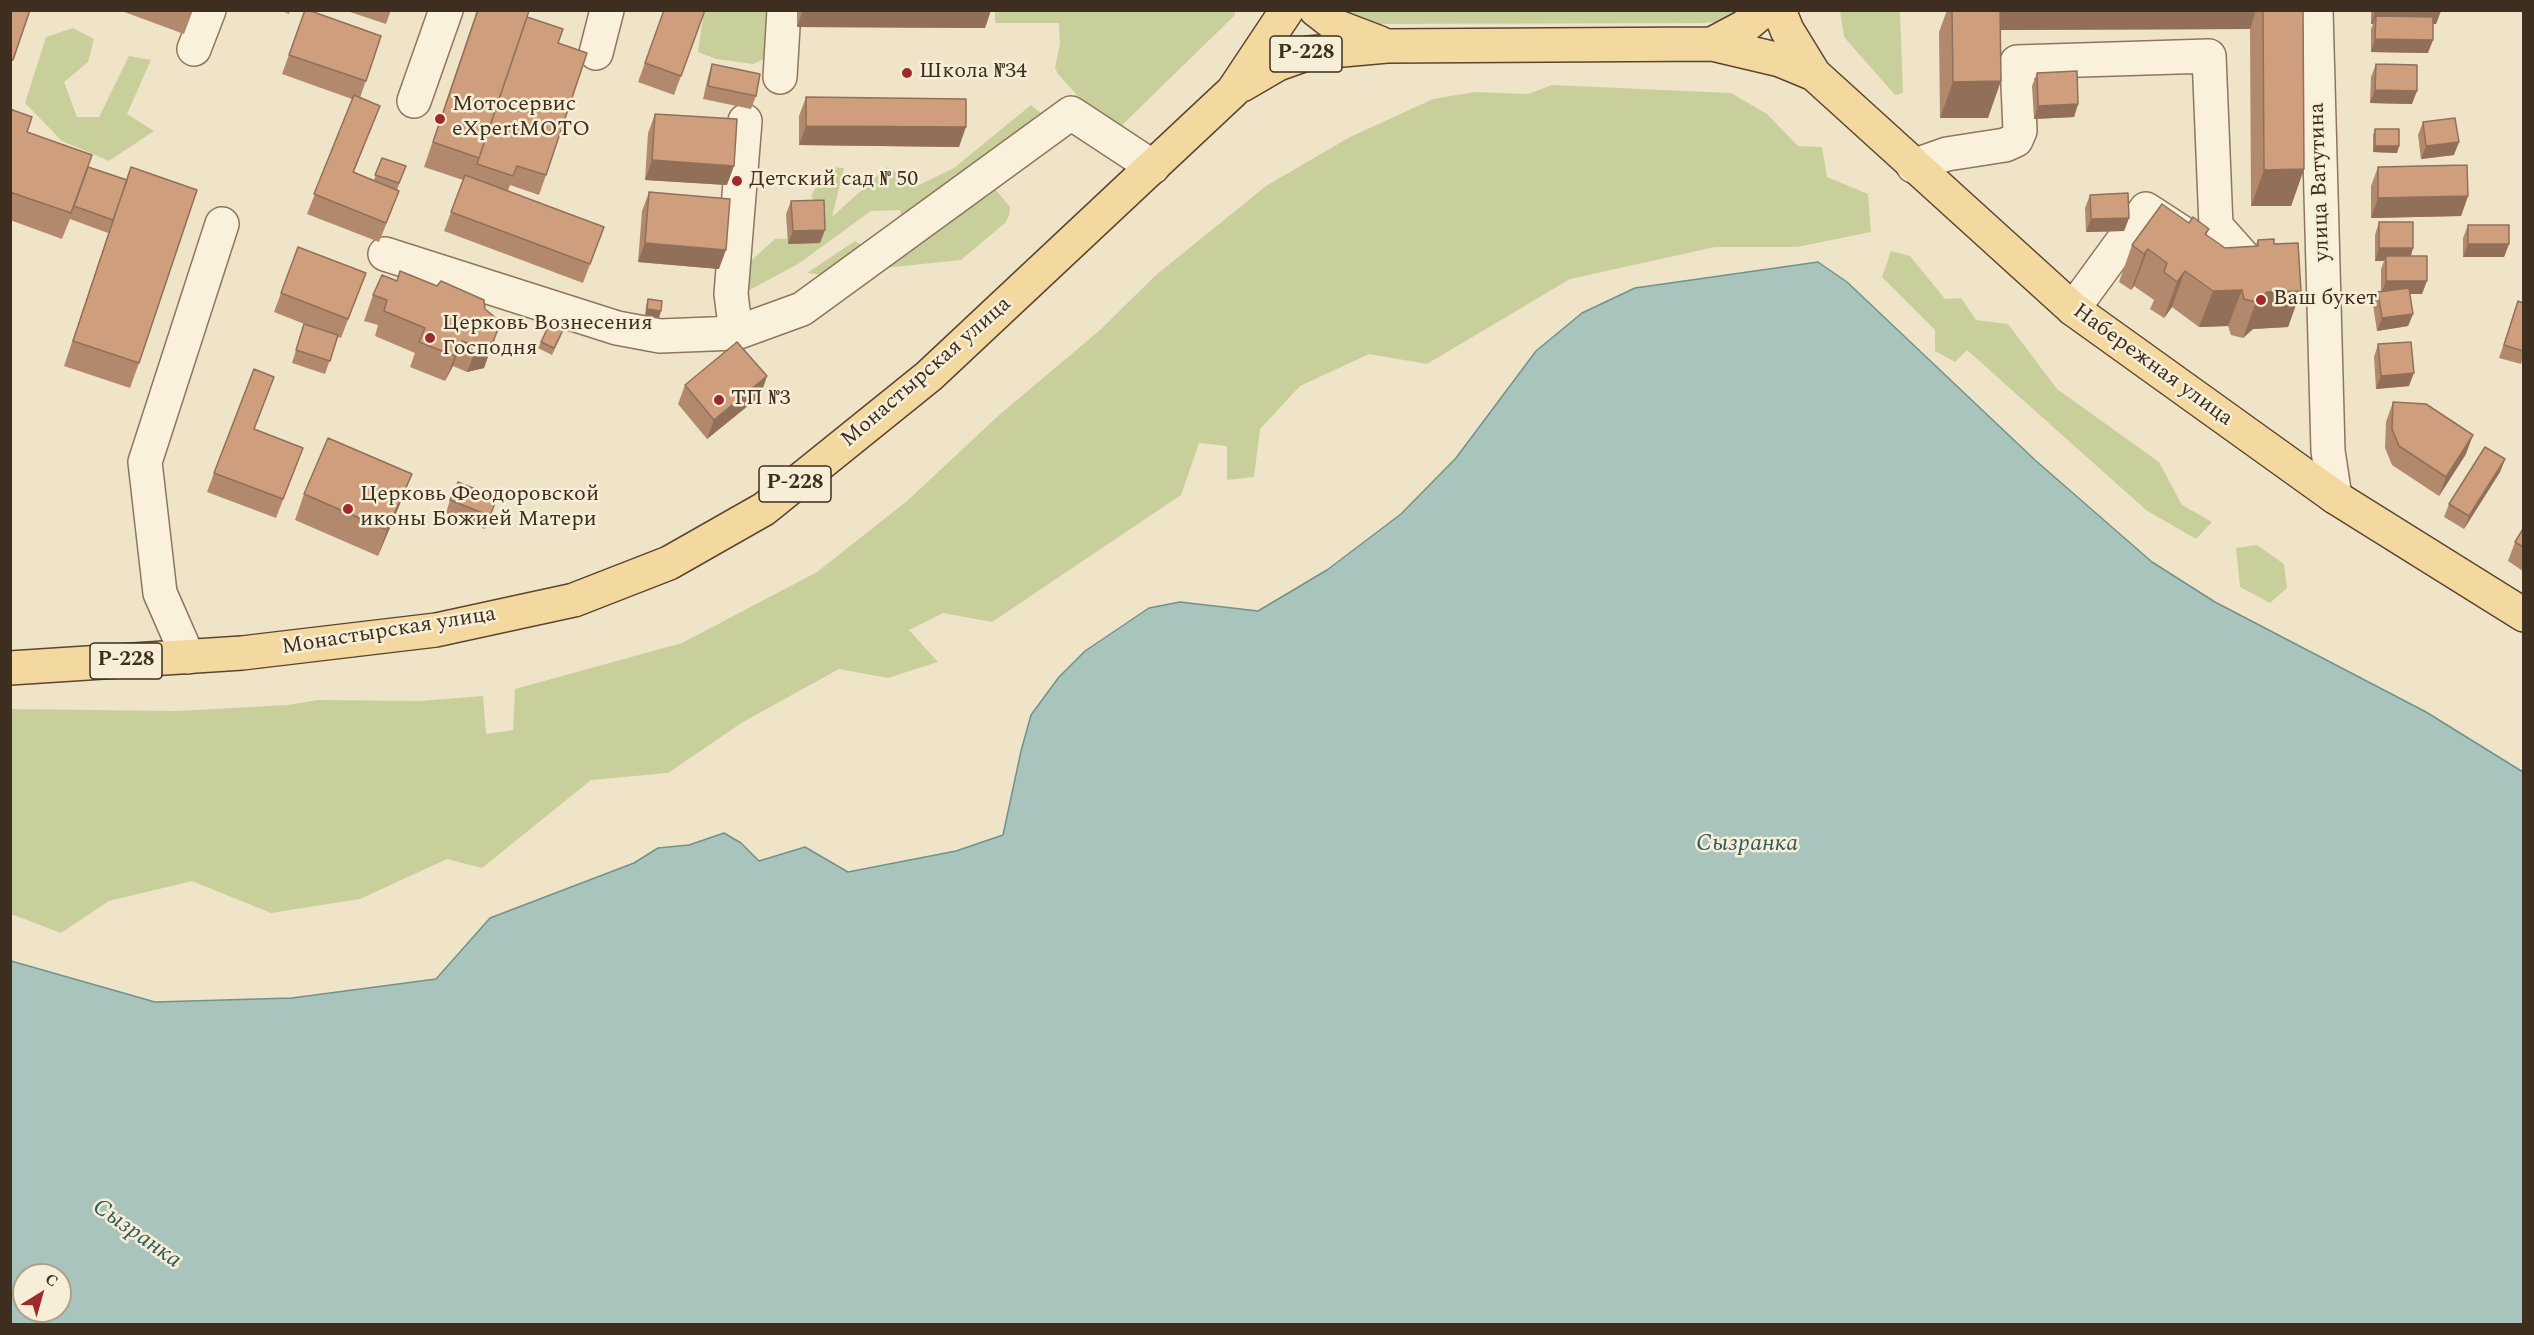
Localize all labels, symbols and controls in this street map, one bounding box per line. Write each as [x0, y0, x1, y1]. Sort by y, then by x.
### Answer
road number: Р-228 [1270, 36, 1342, 72]
place label: Школа №34 [919, 60, 1027, 86]
marker: Школа №34 [900, 66, 914, 80]
place label: Мотосервис eXpertMOTO [452, 93, 590, 144]
street label: улица Ватутина [2305, 102, 2337, 262]
marker: Мотосервис eXpertMOTO [433, 112, 447, 126]
place label: Детский сад № 50 [749, 168, 918, 194]
marker: Детский сад № 50 [730, 174, 744, 188]
place label: Ваш букет [2273, 287, 2377, 313]
street label: Монастырская улица [837, 292, 1017, 454]
marker: Ваш букет [2254, 293, 2268, 307]
street label: Набережная улица [2067, 299, 2237, 433]
place label: Церковь Вознесения Господня [442, 312, 653, 364]
marker: Церковь Вознесения Господня [423, 331, 437, 345]
place label: ТП №3 [731, 387, 790, 413]
marker: ТП №3 [712, 393, 726, 407]
road number: Р-228 [759, 466, 831, 502]
place label: Церковь Феодоровской иконы Божией Матери [360, 483, 599, 534]
marker: Церковь Феодоровской иконы Божией Матери [341, 502, 355, 516]
street label: Монастырская улица [280, 602, 498, 662]
road number: Р-228 [90, 643, 162, 679]
water label: Сызранка [1696, 831, 1798, 859]
water label: Сызранка [86, 1194, 186, 1276]
north arrow [12, 1263, 72, 1323]
text: С [40, 1267, 63, 1293]

